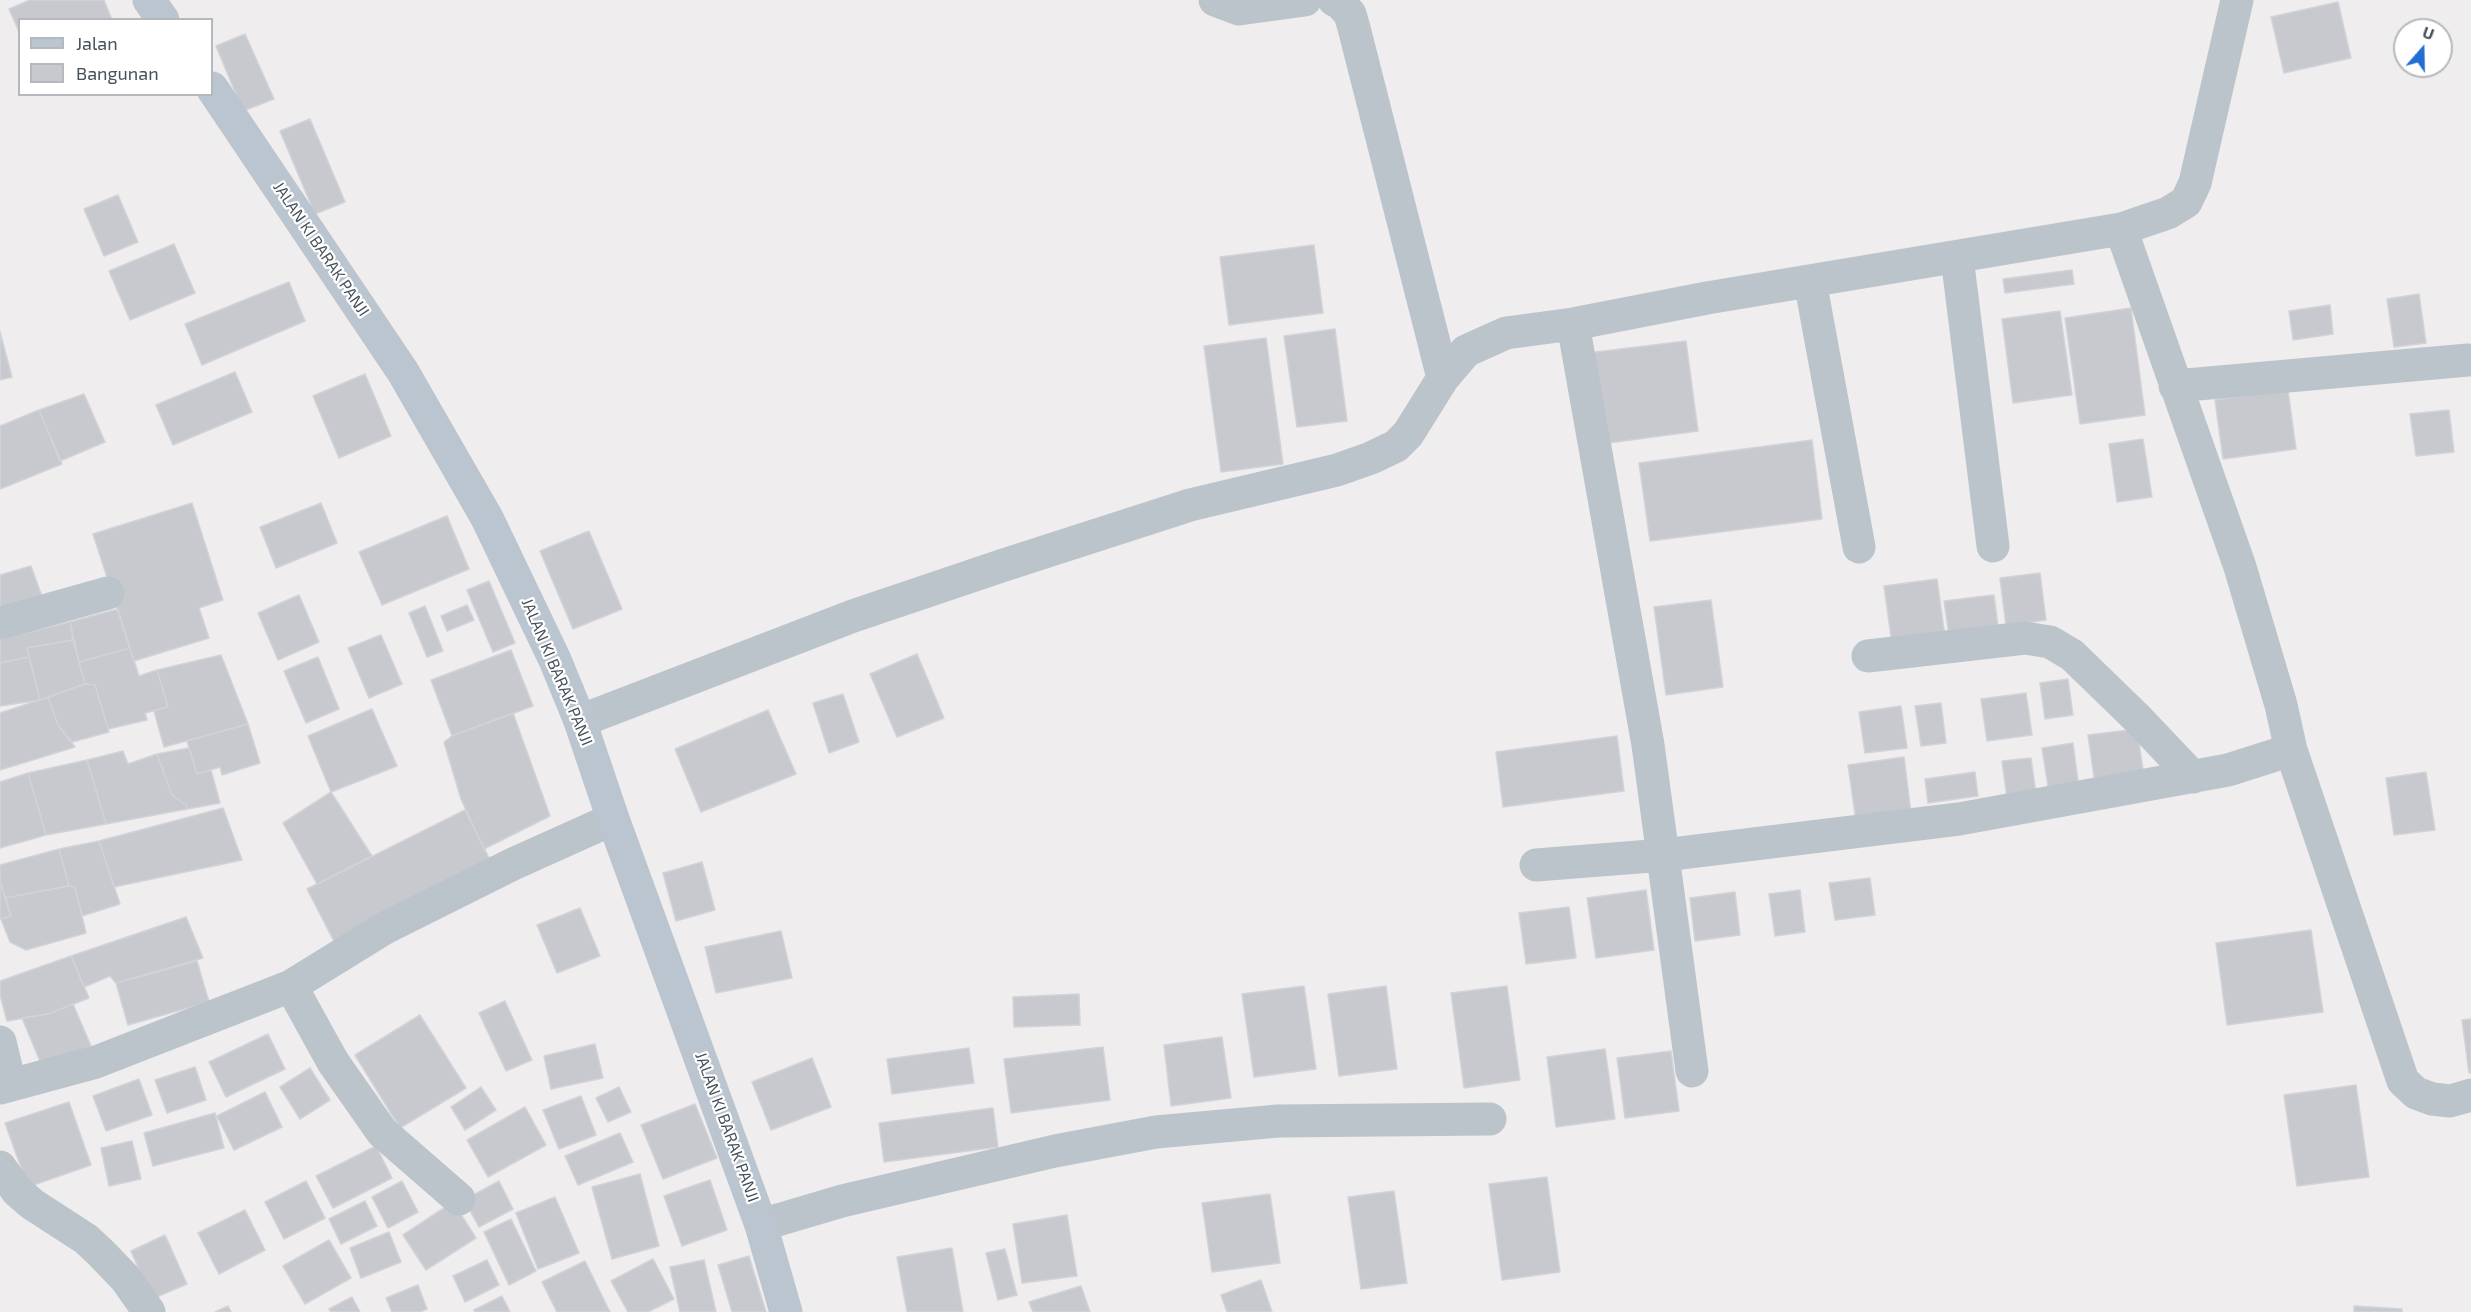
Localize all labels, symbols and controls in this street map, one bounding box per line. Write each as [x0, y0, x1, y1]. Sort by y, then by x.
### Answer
legend [18, 18, 213, 96]
north arrow [2393, 18, 2453, 78]
text: U [2420, 22, 2437, 43]
text: Jalan [76, 32, 118, 54]
text: Bangunan [76, 62, 159, 84]
street label: JALAN KI BARAK PANJI [269, 178, 373, 320]
street label: JALAN KI BARAK PANJI [517, 595, 597, 749]
street label: JALAN KI BARAK PANJI [691, 1049, 763, 1205]

